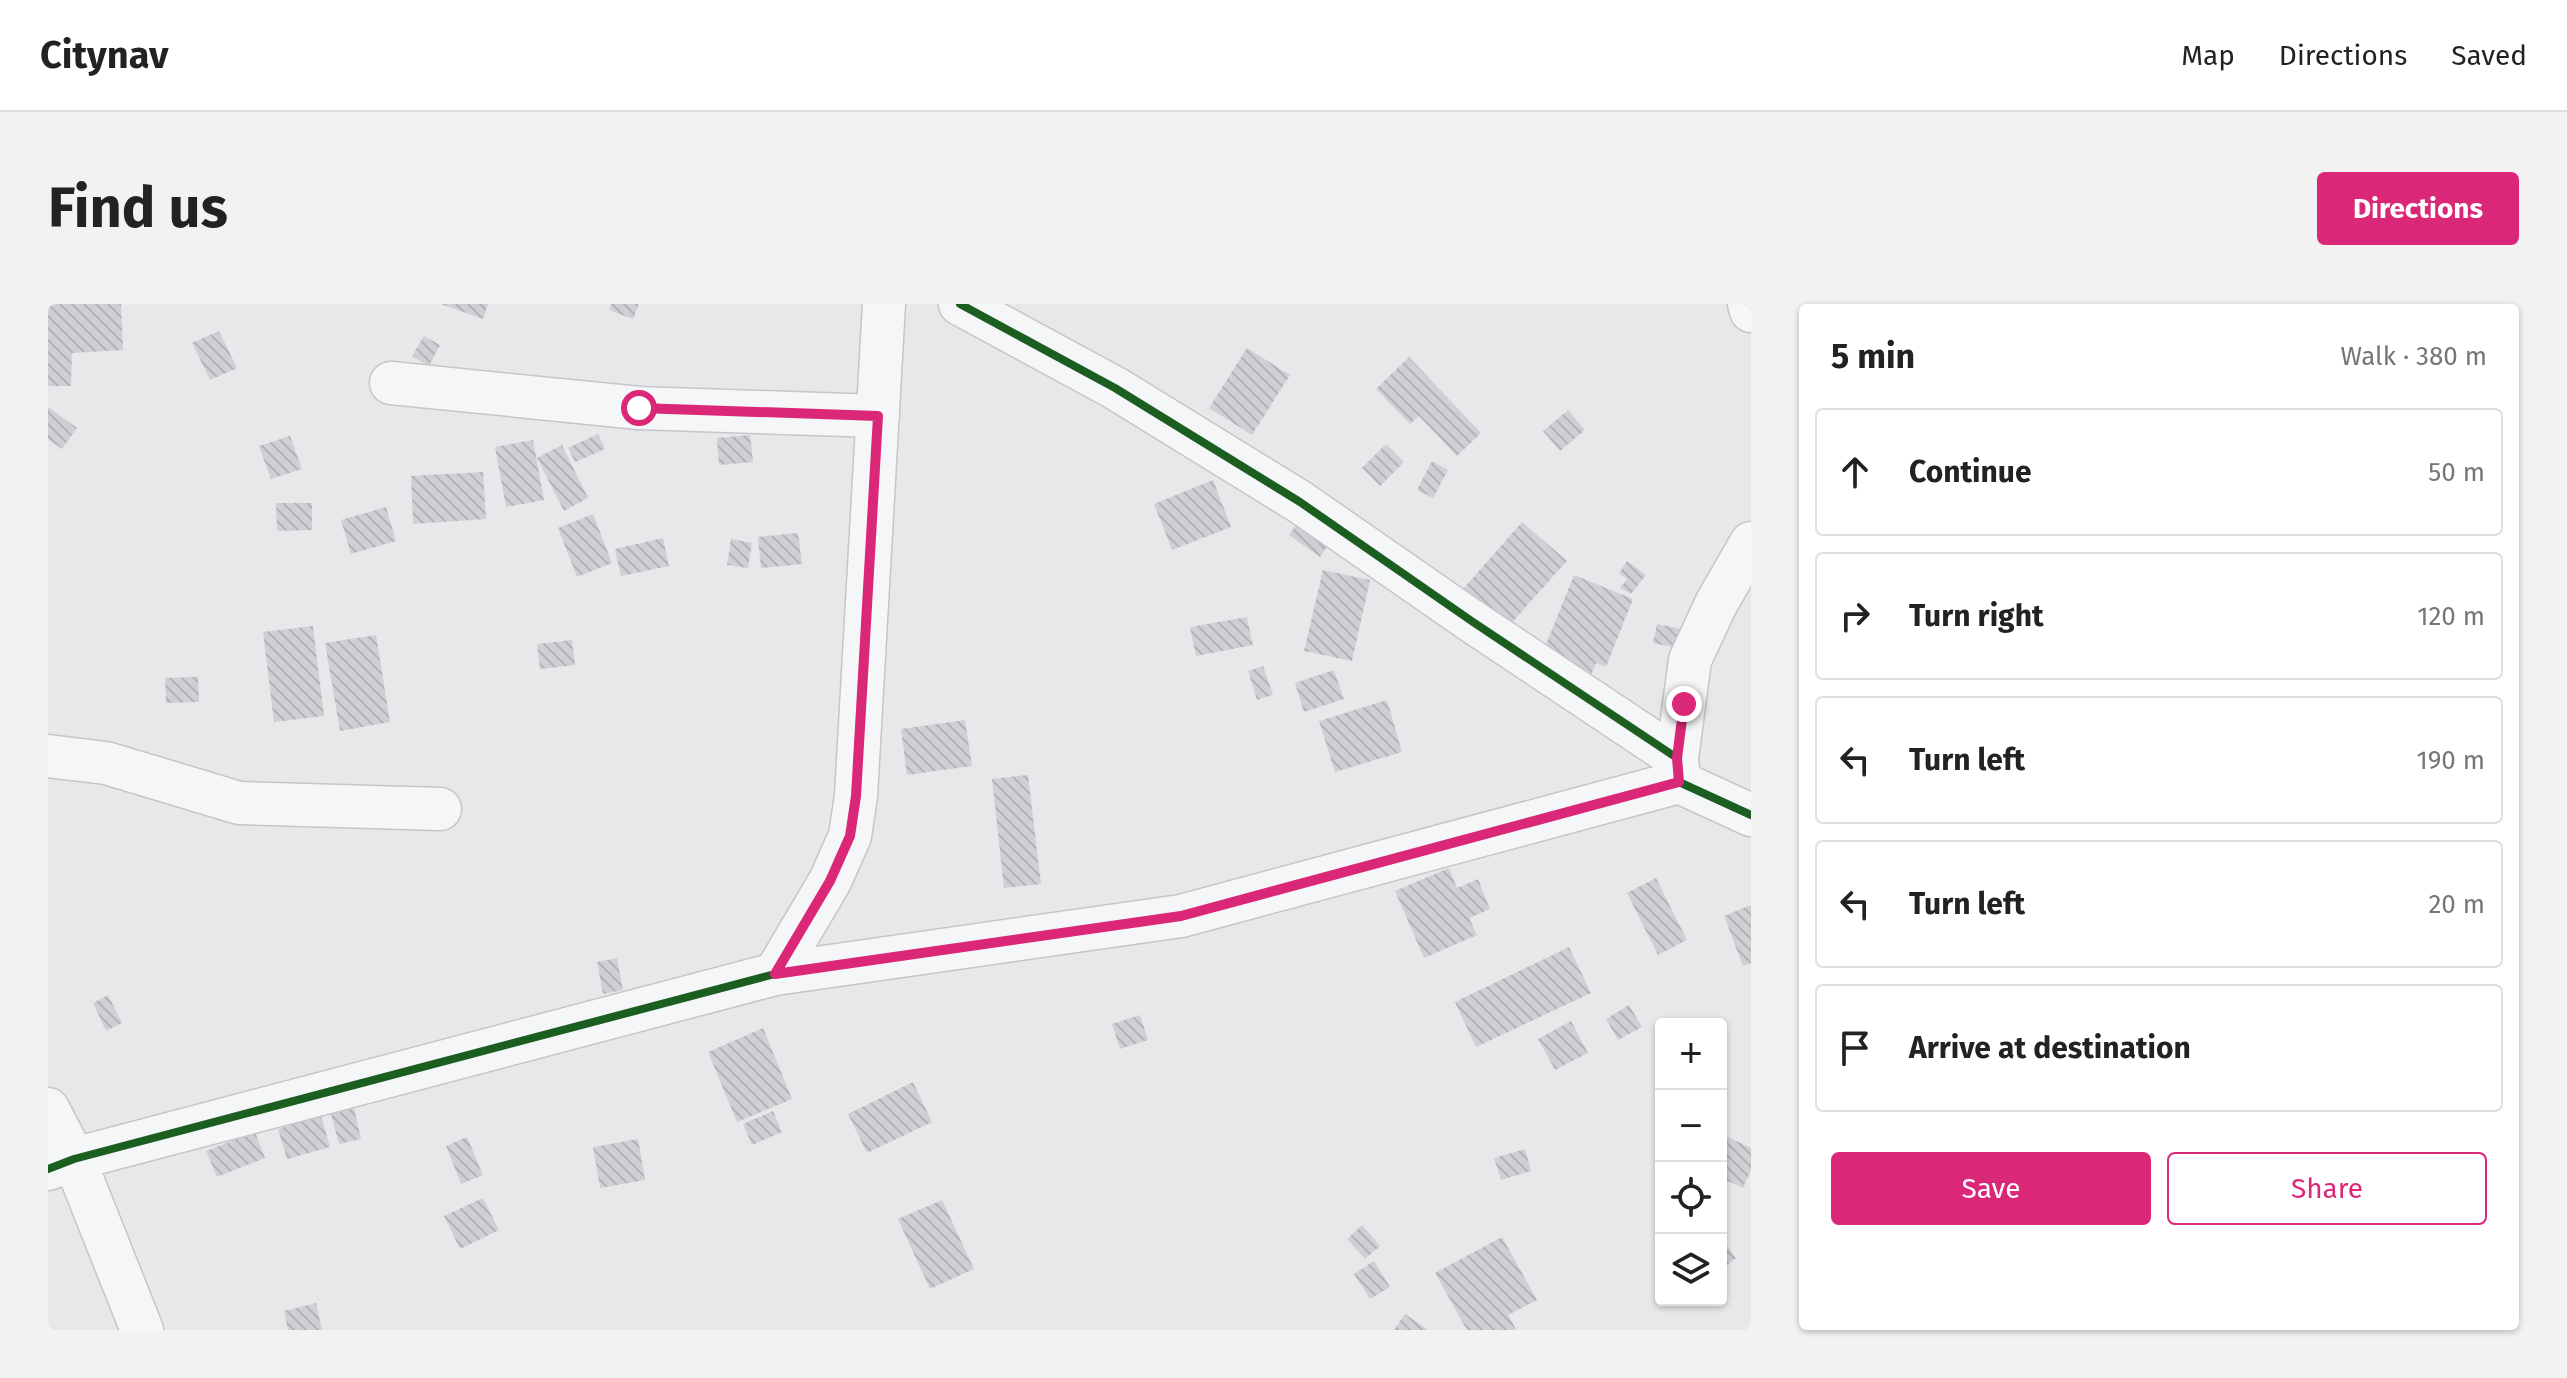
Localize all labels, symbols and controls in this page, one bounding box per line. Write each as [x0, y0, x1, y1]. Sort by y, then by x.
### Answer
text: Citynav [40, 32, 168, 78]
text: Map [2181, 39, 2235, 72]
text: Directions [2279, 39, 2407, 72]
text: Saved [2451, 39, 2527, 72]
button: Directions [2317, 172, 2519, 245]
text: Find us [48, 175, 228, 242]
text: 5 min [1831, 336, 1915, 377]
text: Walk · 380 m [2340, 341, 2487, 372]
route start [621, 390, 657, 426]
icon: ahead [1833, 450, 1877, 494]
text: Continue [1909, 454, 2032, 490]
text: 50 m [2428, 457, 2485, 488]
icon: right [1833, 594, 1877, 638]
text: Turn right [1909, 598, 2044, 634]
text: 120 m [2417, 601, 2485, 632]
route end [1666, 686, 1702, 722]
icon: left [1833, 738, 1877, 782]
text: Turn left [1909, 742, 2025, 778]
text: 190 m [2416, 745, 2485, 776]
icon: left [1833, 882, 1877, 926]
text: Turn left [1909, 886, 2025, 922]
text: 20 m [2428, 889, 2485, 920]
map controls [1655, 1018, 1727, 1306]
button: + [1655, 1018, 1727, 1090]
icon: arrive [1833, 1026, 1877, 1070]
text: Arrive at destination [1909, 1030, 2191, 1066]
button: − [1655, 1090, 1727, 1162]
button: Save [1831, 1152, 2151, 1225]
button: Share [2167, 1152, 2487, 1225]
button: locate [1655, 1162, 1727, 1234]
button: layers [1655, 1234, 1727, 1306]

